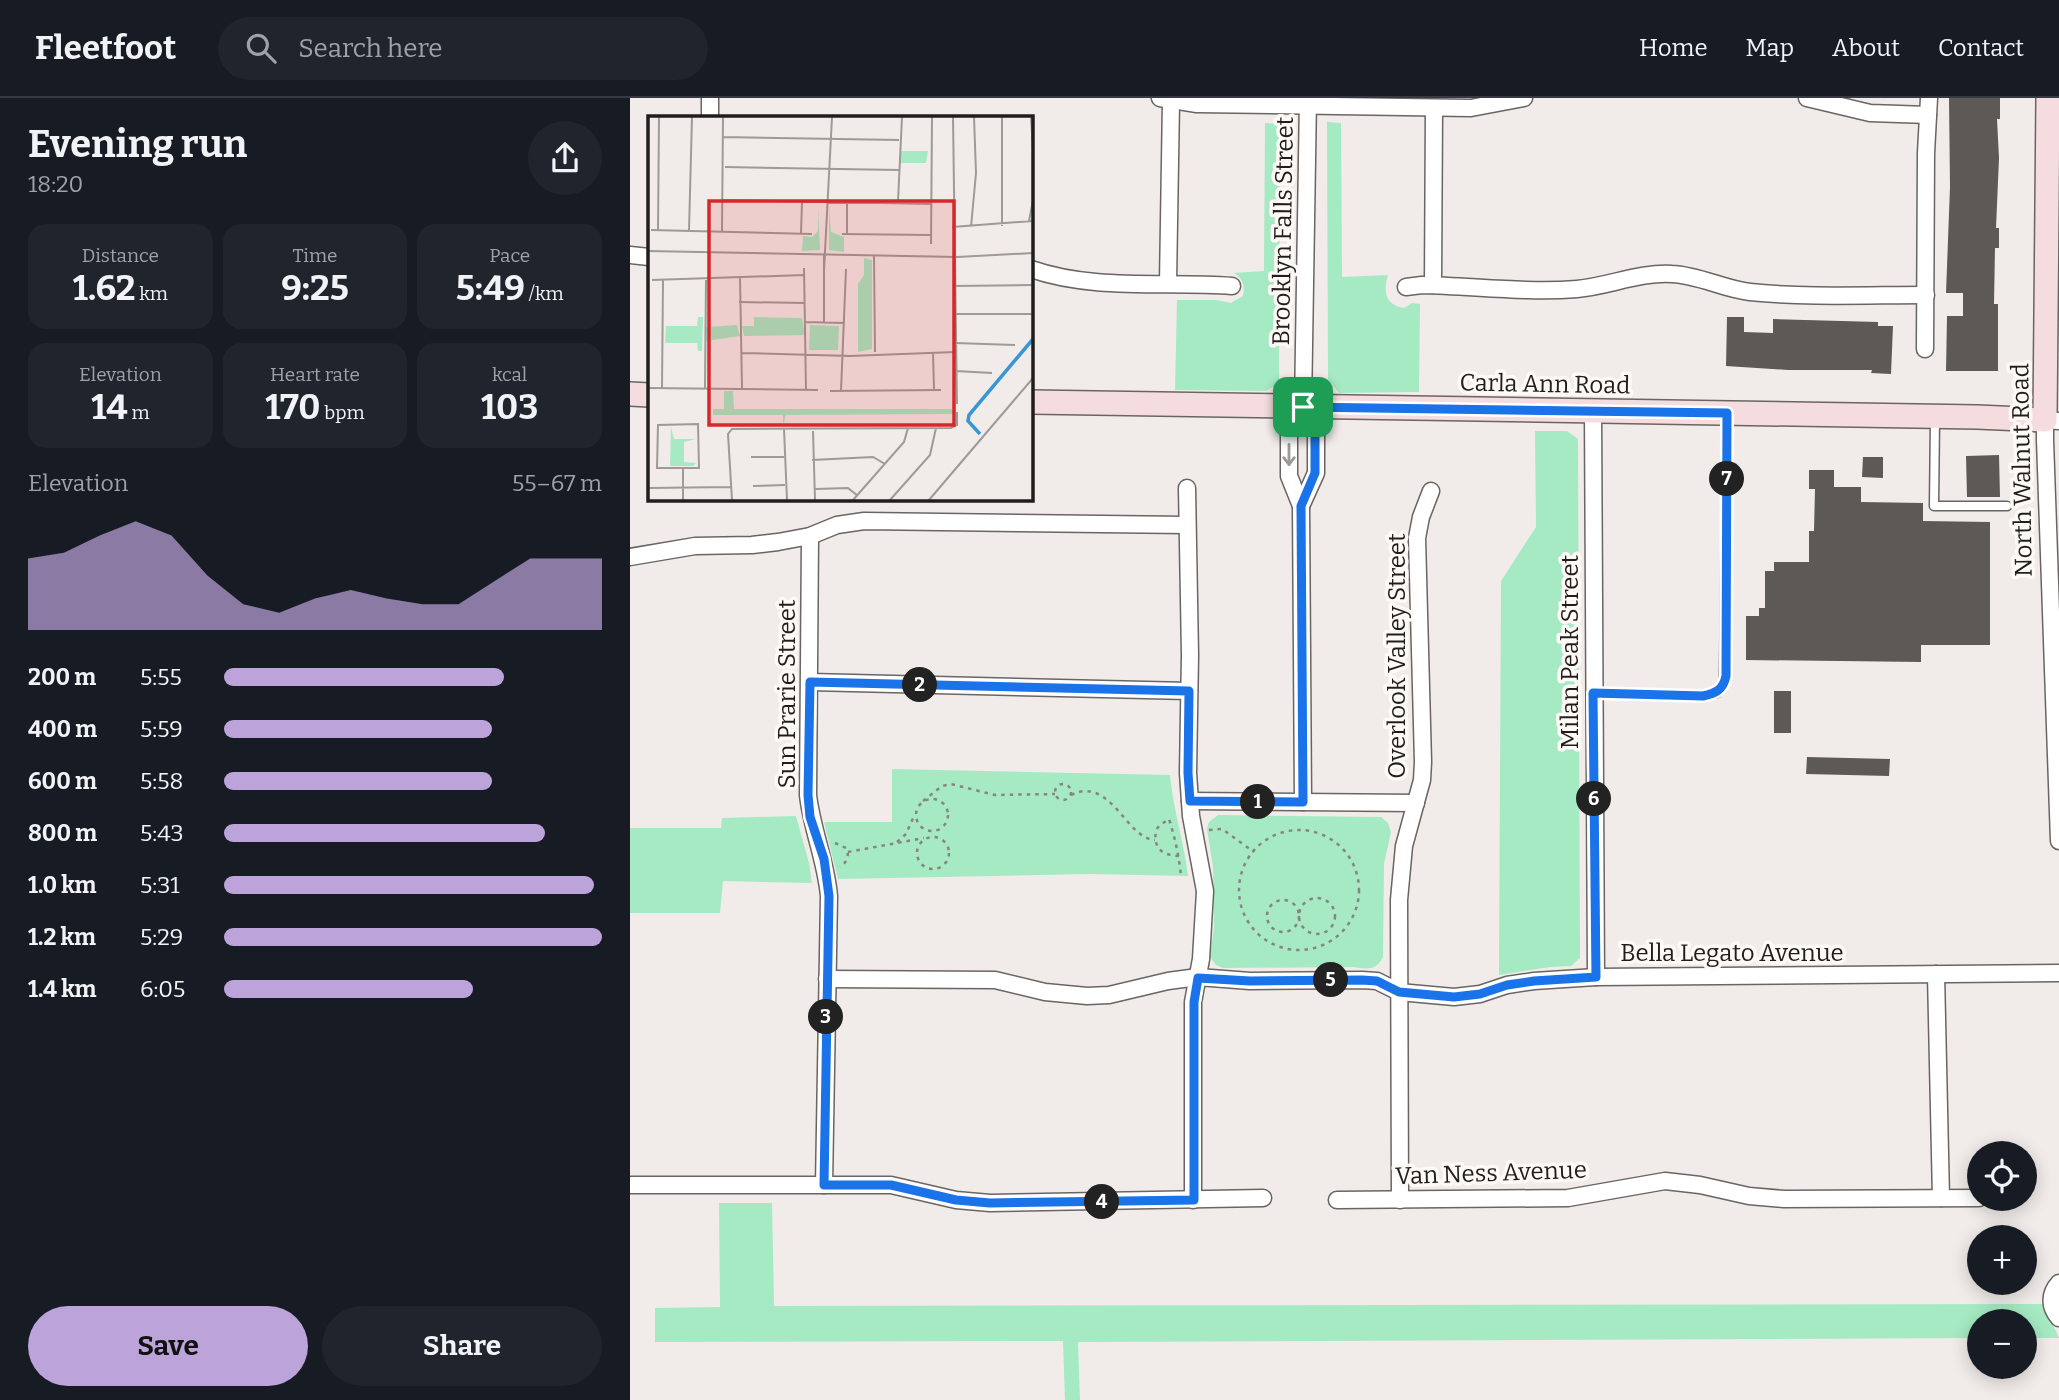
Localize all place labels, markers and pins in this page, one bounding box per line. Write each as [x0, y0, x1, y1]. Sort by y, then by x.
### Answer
pin [1273, 377, 1333, 437]
pin: 7 [1710, 462, 1744, 496]
pin: 2 [902, 668, 938, 702]
pin: 6 [1576, 782, 1612, 816]
pin: 1 [1240, 784, 1276, 820]
pin: 5 [1314, 962, 1348, 998]
pin: 3 [808, 1000, 844, 1034]
pin: 4 [1084, 1184, 1120, 1220]

